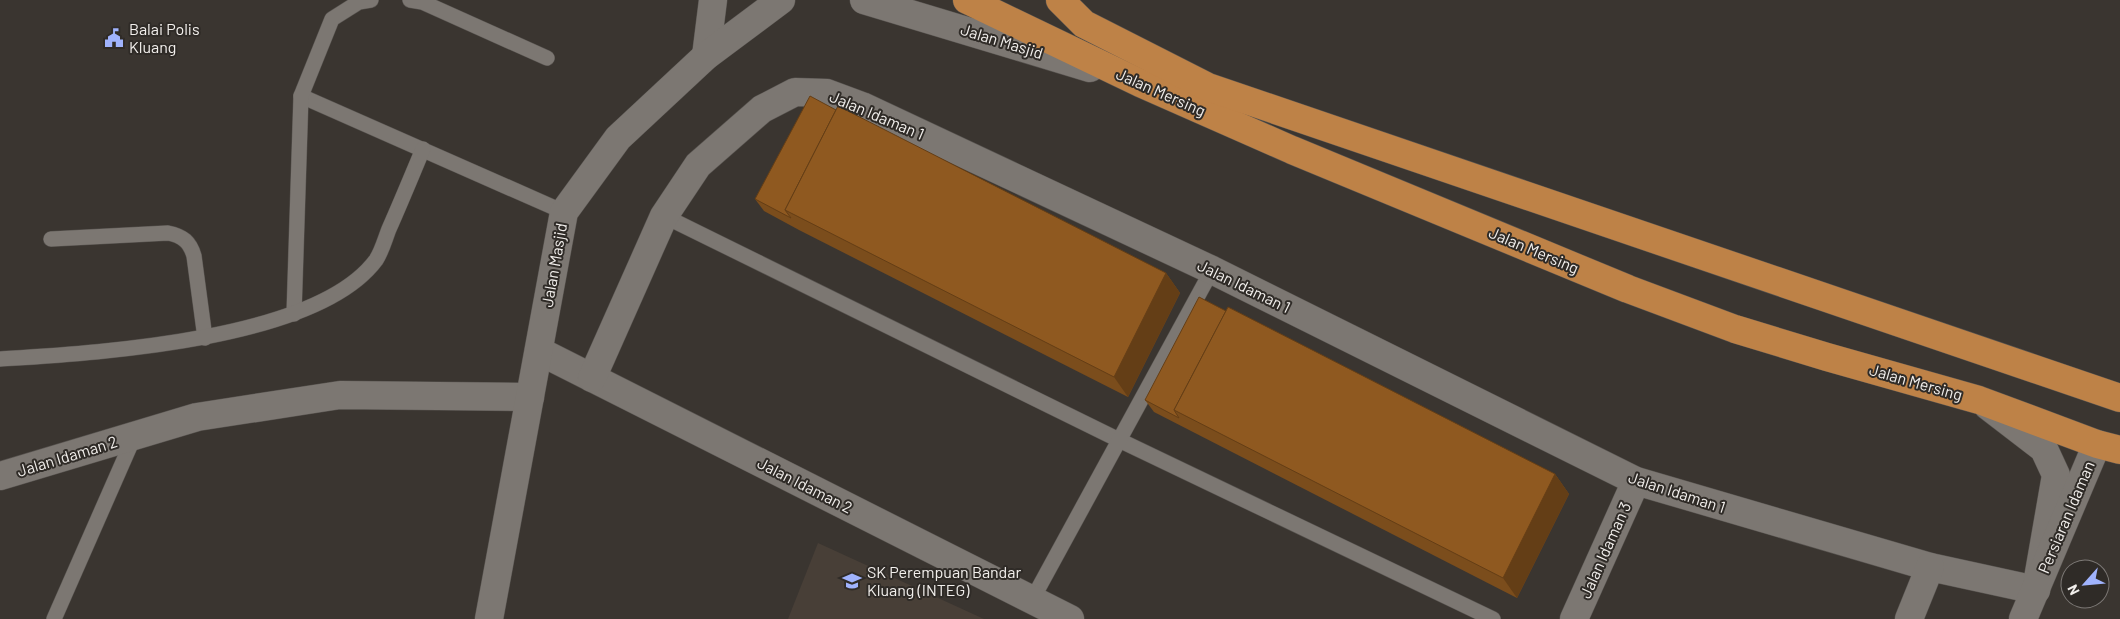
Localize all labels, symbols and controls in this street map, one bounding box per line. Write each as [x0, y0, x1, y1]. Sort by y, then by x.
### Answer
place label: Balai Polis Kluang [129, 19, 200, 56]
street label: Jalan Masjid [959, 19, 1046, 62]
public building icon: Balai Polis Kluang [103, 27, 125, 49]
street label: Jalan Mersing [1114, 63, 1209, 120]
street label: Jalan Idaman 1 [827, 86, 927, 143]
street label: Jalan Masjid [537, 221, 570, 308]
street label: Jalan Mersing [1486, 222, 1582, 277]
street label: Jalan Idaman 1 [1195, 255, 1294, 316]
street label: Jalan Mersing [1867, 359, 1965, 404]
street label: Jalan Idaman 2 [14, 431, 119, 480]
street label: Jalan Idaman 2 [755, 452, 856, 517]
street label: Persiaran Idaman [2033, 458, 2098, 576]
street label: Jalan Idaman 1 [1626, 467, 1728, 516]
street label: Jalan Idaman 3 [1575, 499, 1634, 601]
north arrow [2060, 559, 2110, 609]
place label: SK Perempuan Bandar Kluang (INTEG) [867, 562, 1021, 599]
school or university icon: SK Perempuan Bandar Kluang (INTEG) [841, 570, 863, 592]
text: N [2063, 582, 2083, 598]

